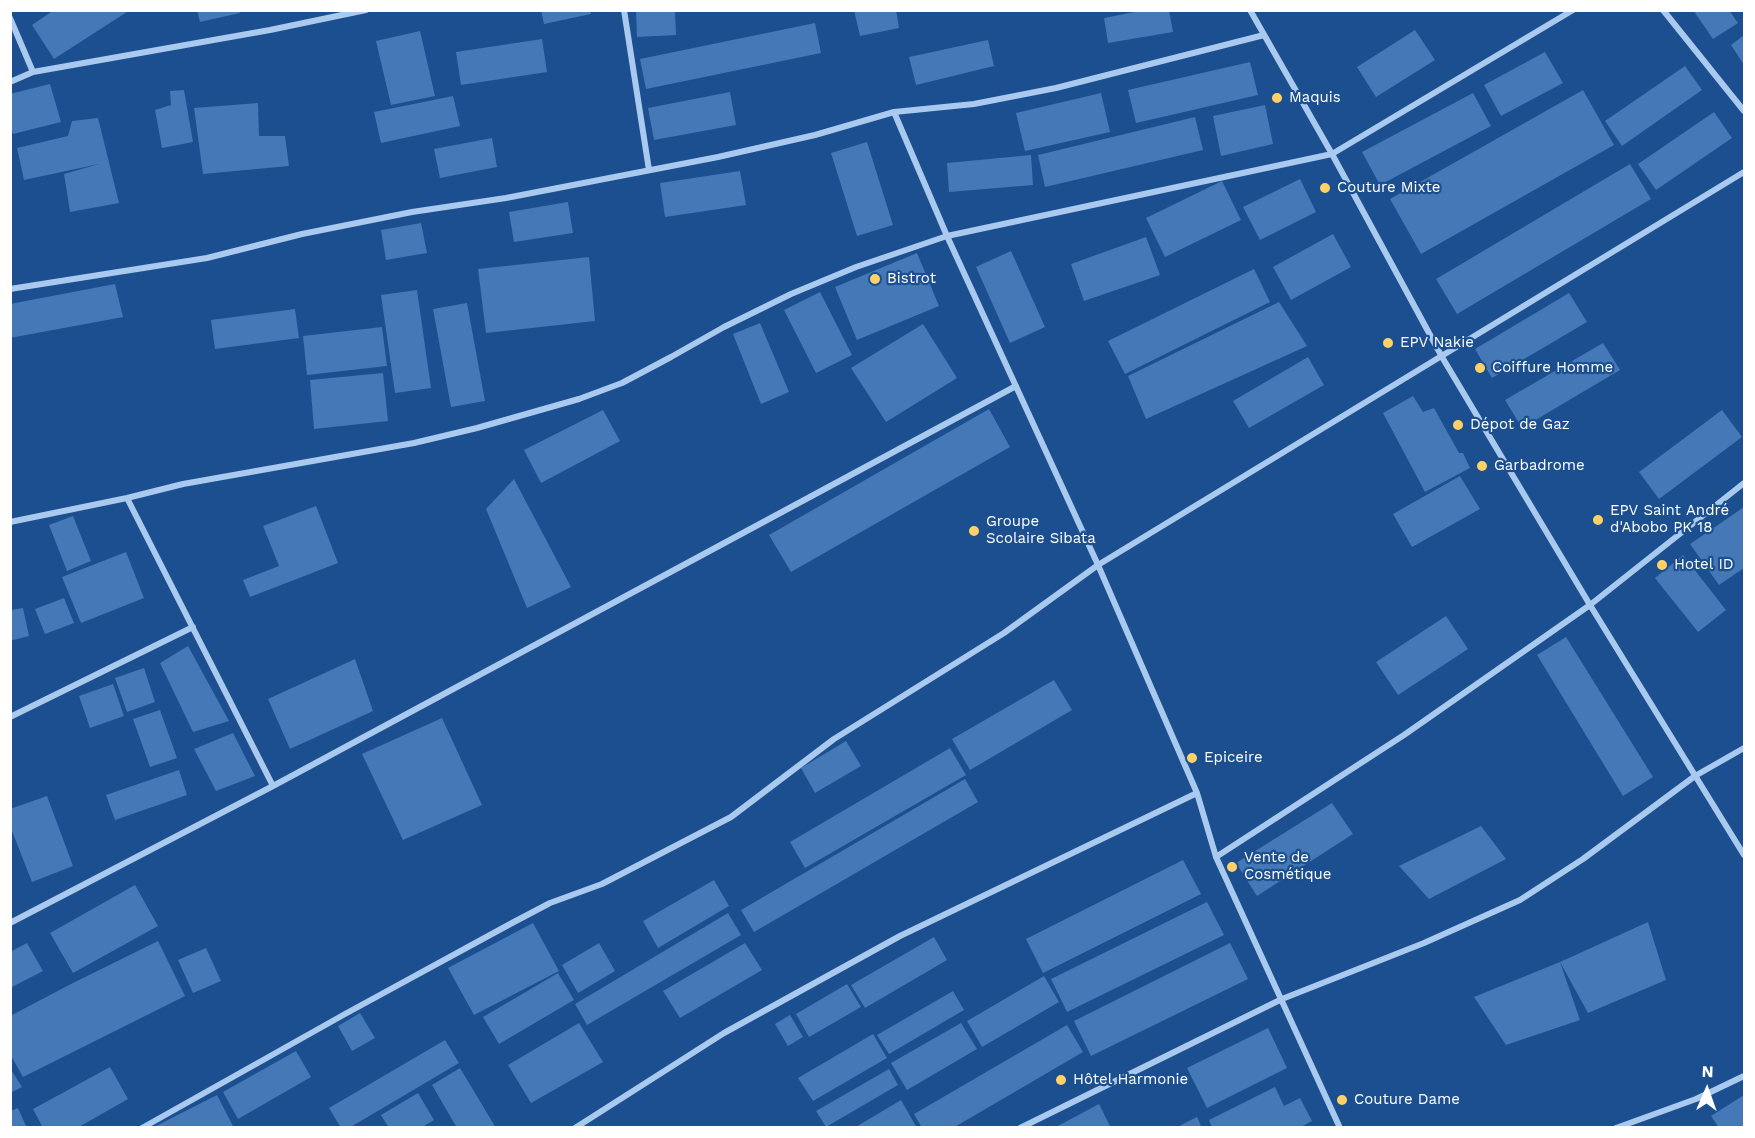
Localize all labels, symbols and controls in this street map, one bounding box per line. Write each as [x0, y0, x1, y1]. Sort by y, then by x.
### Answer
place label: Maquis [1289, 89, 1341, 107]
marker: Maquis [1270, 91, 1284, 105]
place label: Couture Mixte [1337, 179, 1440, 197]
marker: Couture Mixte [1318, 181, 1332, 195]
place label: Bistrot [887, 270, 936, 288]
marker: Bistrot [868, 272, 882, 286]
place label: EPV Nakie [1400, 334, 1474, 352]
marker: EPV Nakie [1381, 336, 1395, 350]
place label: Coiffure Homme [1492, 359, 1613, 377]
marker: Coiffure Homme [1473, 361, 1487, 375]
place label: Dépot de Gaz [1470, 416, 1570, 434]
marker: Dépot de Gaz [1451, 418, 1465, 432]
place label: Garbadrome [1494, 457, 1585, 475]
marker: Garbadrome [1475, 459, 1489, 473]
place label: EPV Saint André d'Abobo PK 18 [1610, 502, 1729, 537]
place label: Groupe Scolaire Sibata [986, 513, 1096, 548]
marker: EPV Saint André d'Abobo PK 18 [1591, 513, 1605, 527]
marker: Groupe Scolaire Sibata [967, 524, 981, 538]
place label: Hotel ID [1674, 556, 1734, 574]
marker: Hotel ID [1655, 558, 1669, 572]
place label: Epiceire [1204, 749, 1263, 767]
marker: Epiceire [1185, 751, 1199, 765]
place label: Vente de Cosmétique [1244, 849, 1332, 884]
marker: Vente de Cosmétique [1225, 860, 1239, 874]
north arrow [1677, 1060, 1737, 1120]
text: N [1701, 1062, 1714, 1081]
place label: Hôtel Harmonie [1073, 1071, 1188, 1089]
marker: Hôtel Harmonie [1054, 1073, 1068, 1087]
place label: Couture Dame [1354, 1091, 1460, 1109]
marker: Couture Dame [1335, 1093, 1349, 1107]

